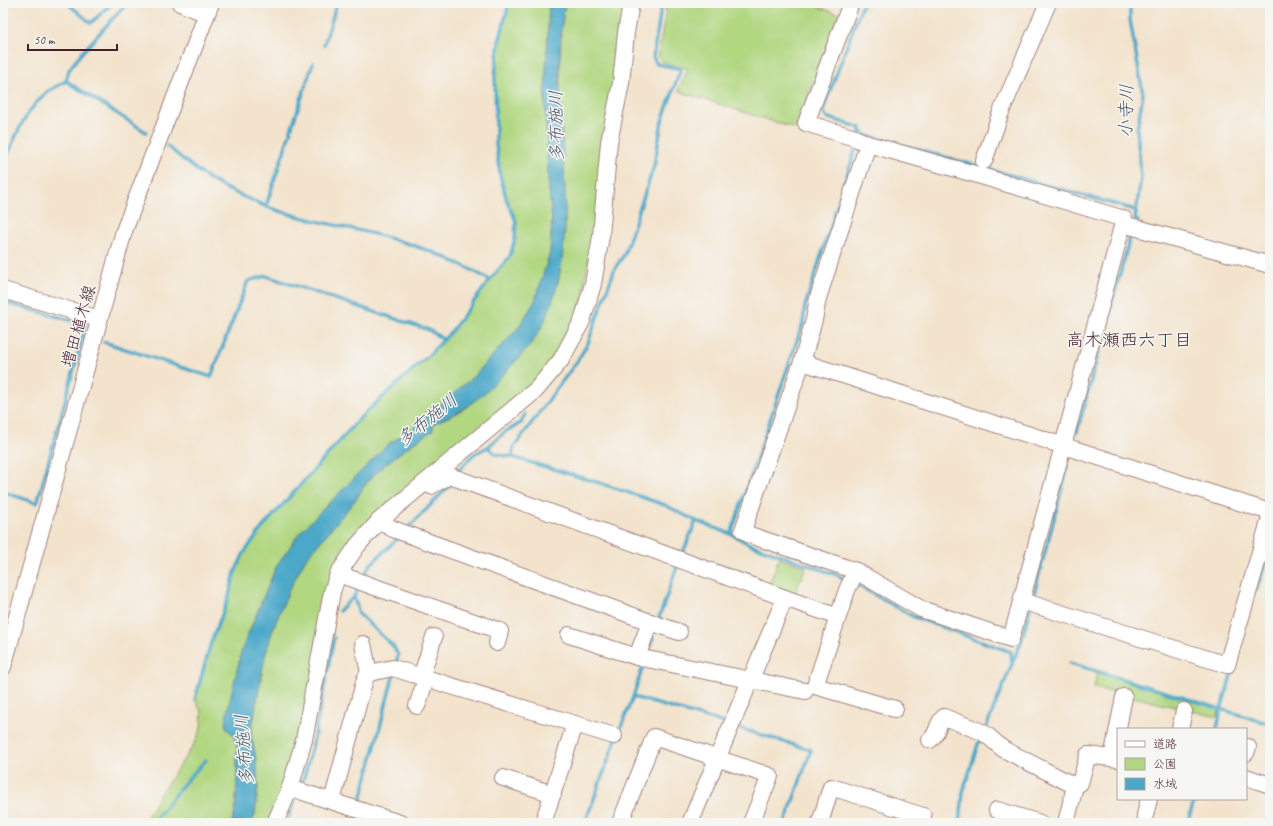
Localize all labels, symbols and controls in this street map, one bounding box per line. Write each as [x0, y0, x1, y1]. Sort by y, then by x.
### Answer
scale bar [28, 26, 117, 52]
text: 50 m [34, 32, 56, 48]
water label: 小寺川 [1115, 84, 1137, 138]
water label: 多布施川 [544, 90, 568, 162]
street label: 増田植木線 [57, 282, 100, 370]
district label: 高木瀬西六丁目 [1066, 329, 1192, 351]
water label: 多布施川 [392, 389, 462, 451]
water label: 多布施川 [230, 713, 258, 787]
legend [1117, 728, 1247, 800]
text: 道路 [1153, 736, 1177, 752]
text: 公園 [1153, 756, 1177, 772]
text: 水域 [1153, 776, 1177, 792]

